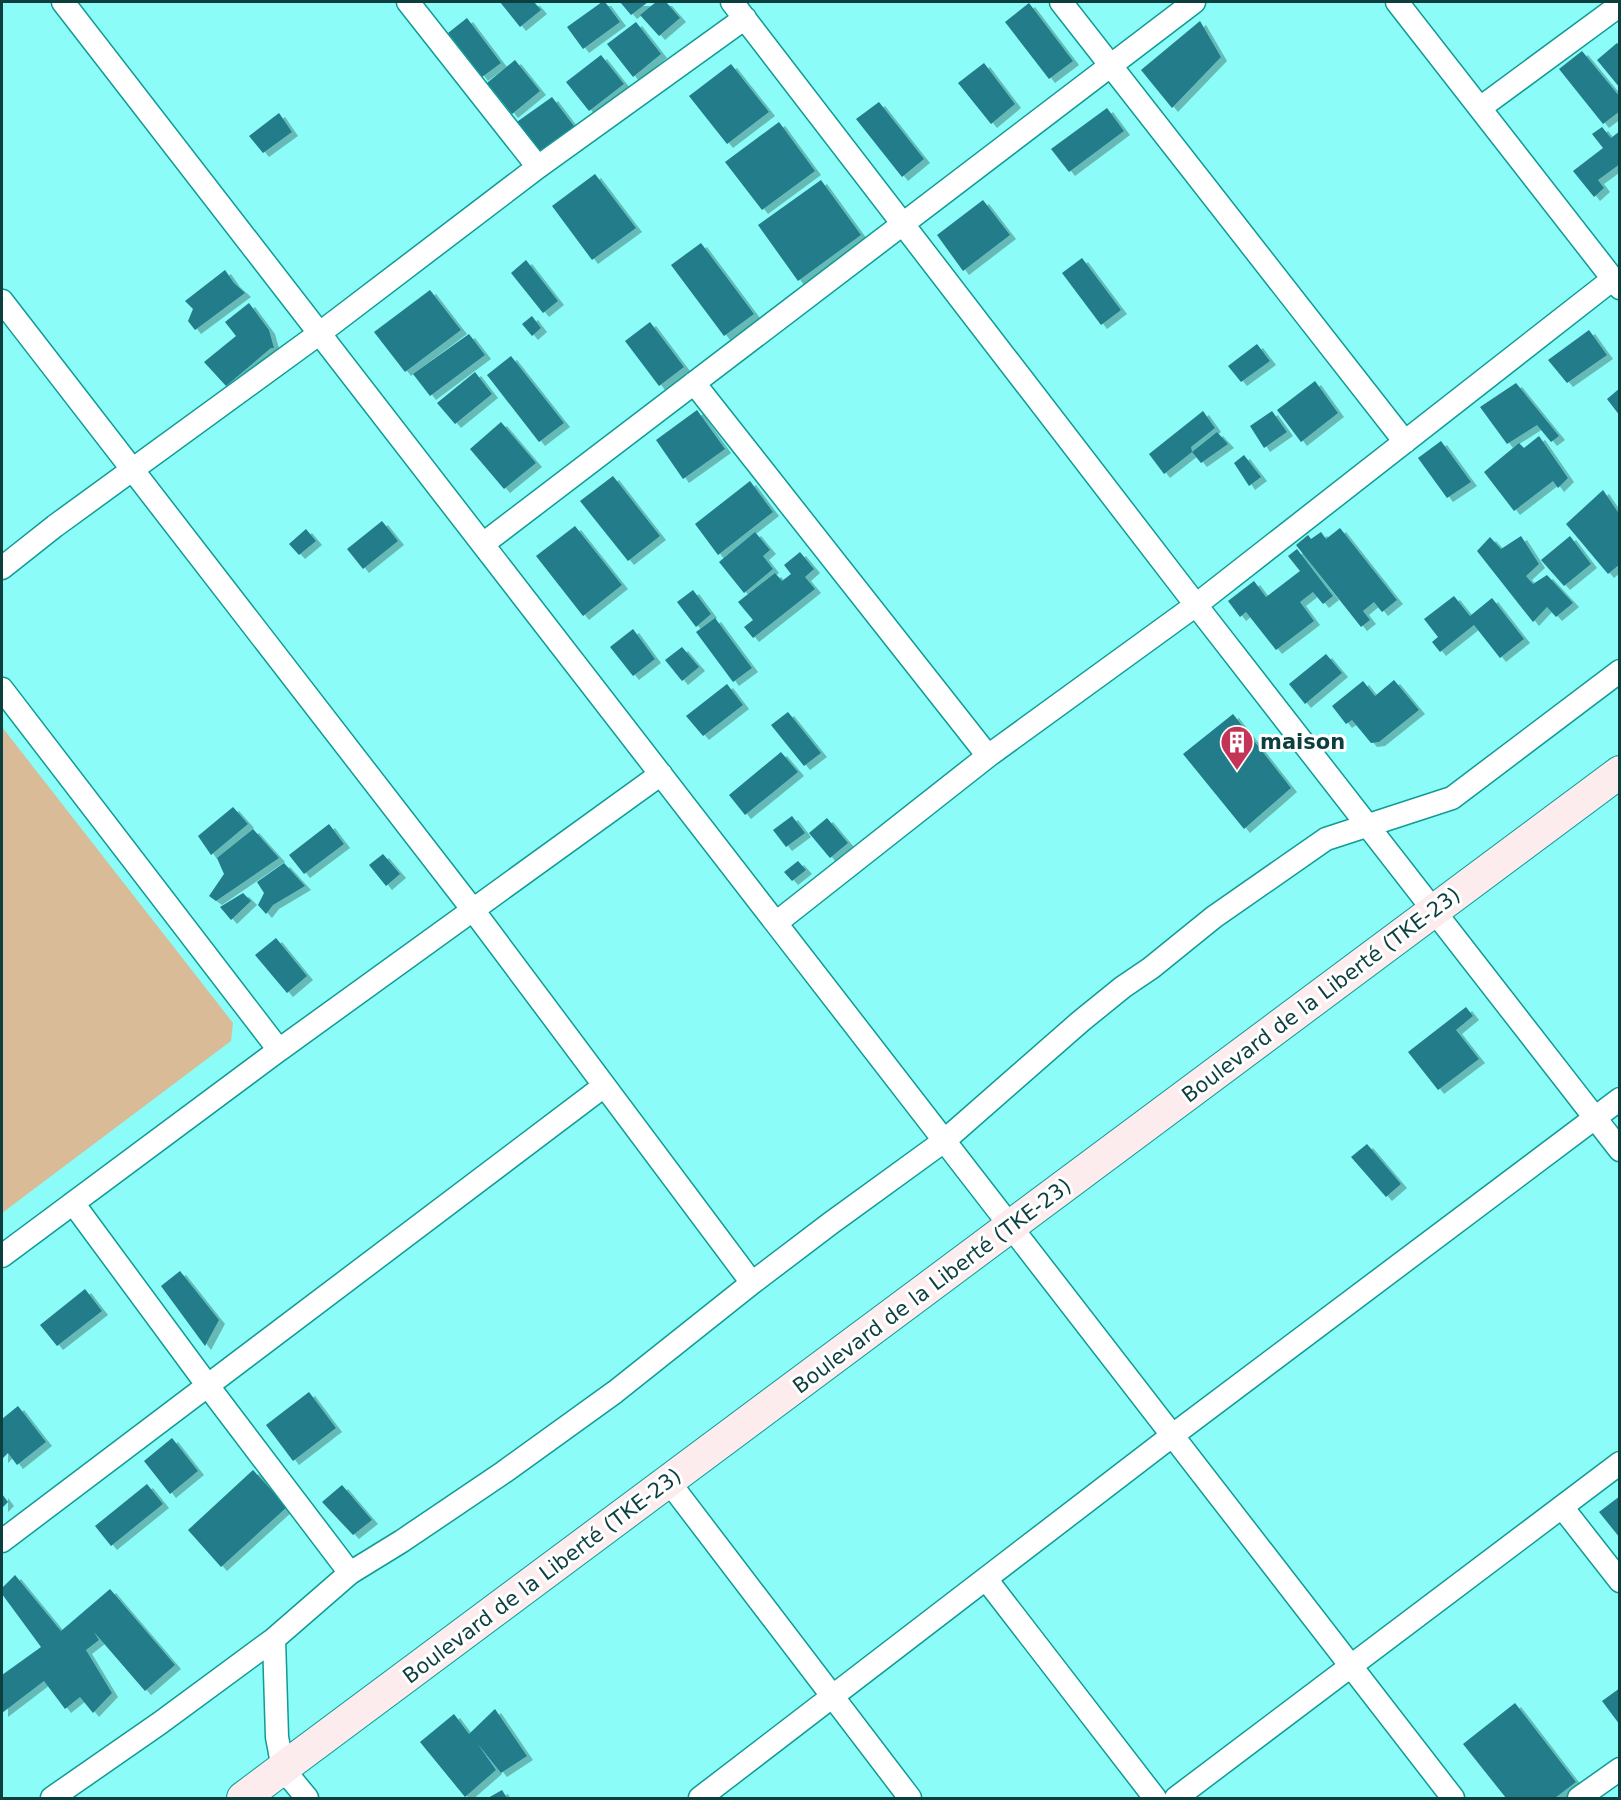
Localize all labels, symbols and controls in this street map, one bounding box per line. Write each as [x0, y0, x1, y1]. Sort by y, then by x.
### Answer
building icon: maison [1219, 724, 1255, 771]
place label: maison [1260, 730, 1345, 754]
street label: Boulevard de la Liberté (TKE-23) [1177, 883, 1465, 1107]
street label: Boulevard de la Liberté (TKE-23) [788, 1174, 1076, 1398]
street label: Boulevard de la Liberté (TKE-23) [398, 1464, 686, 1688]

